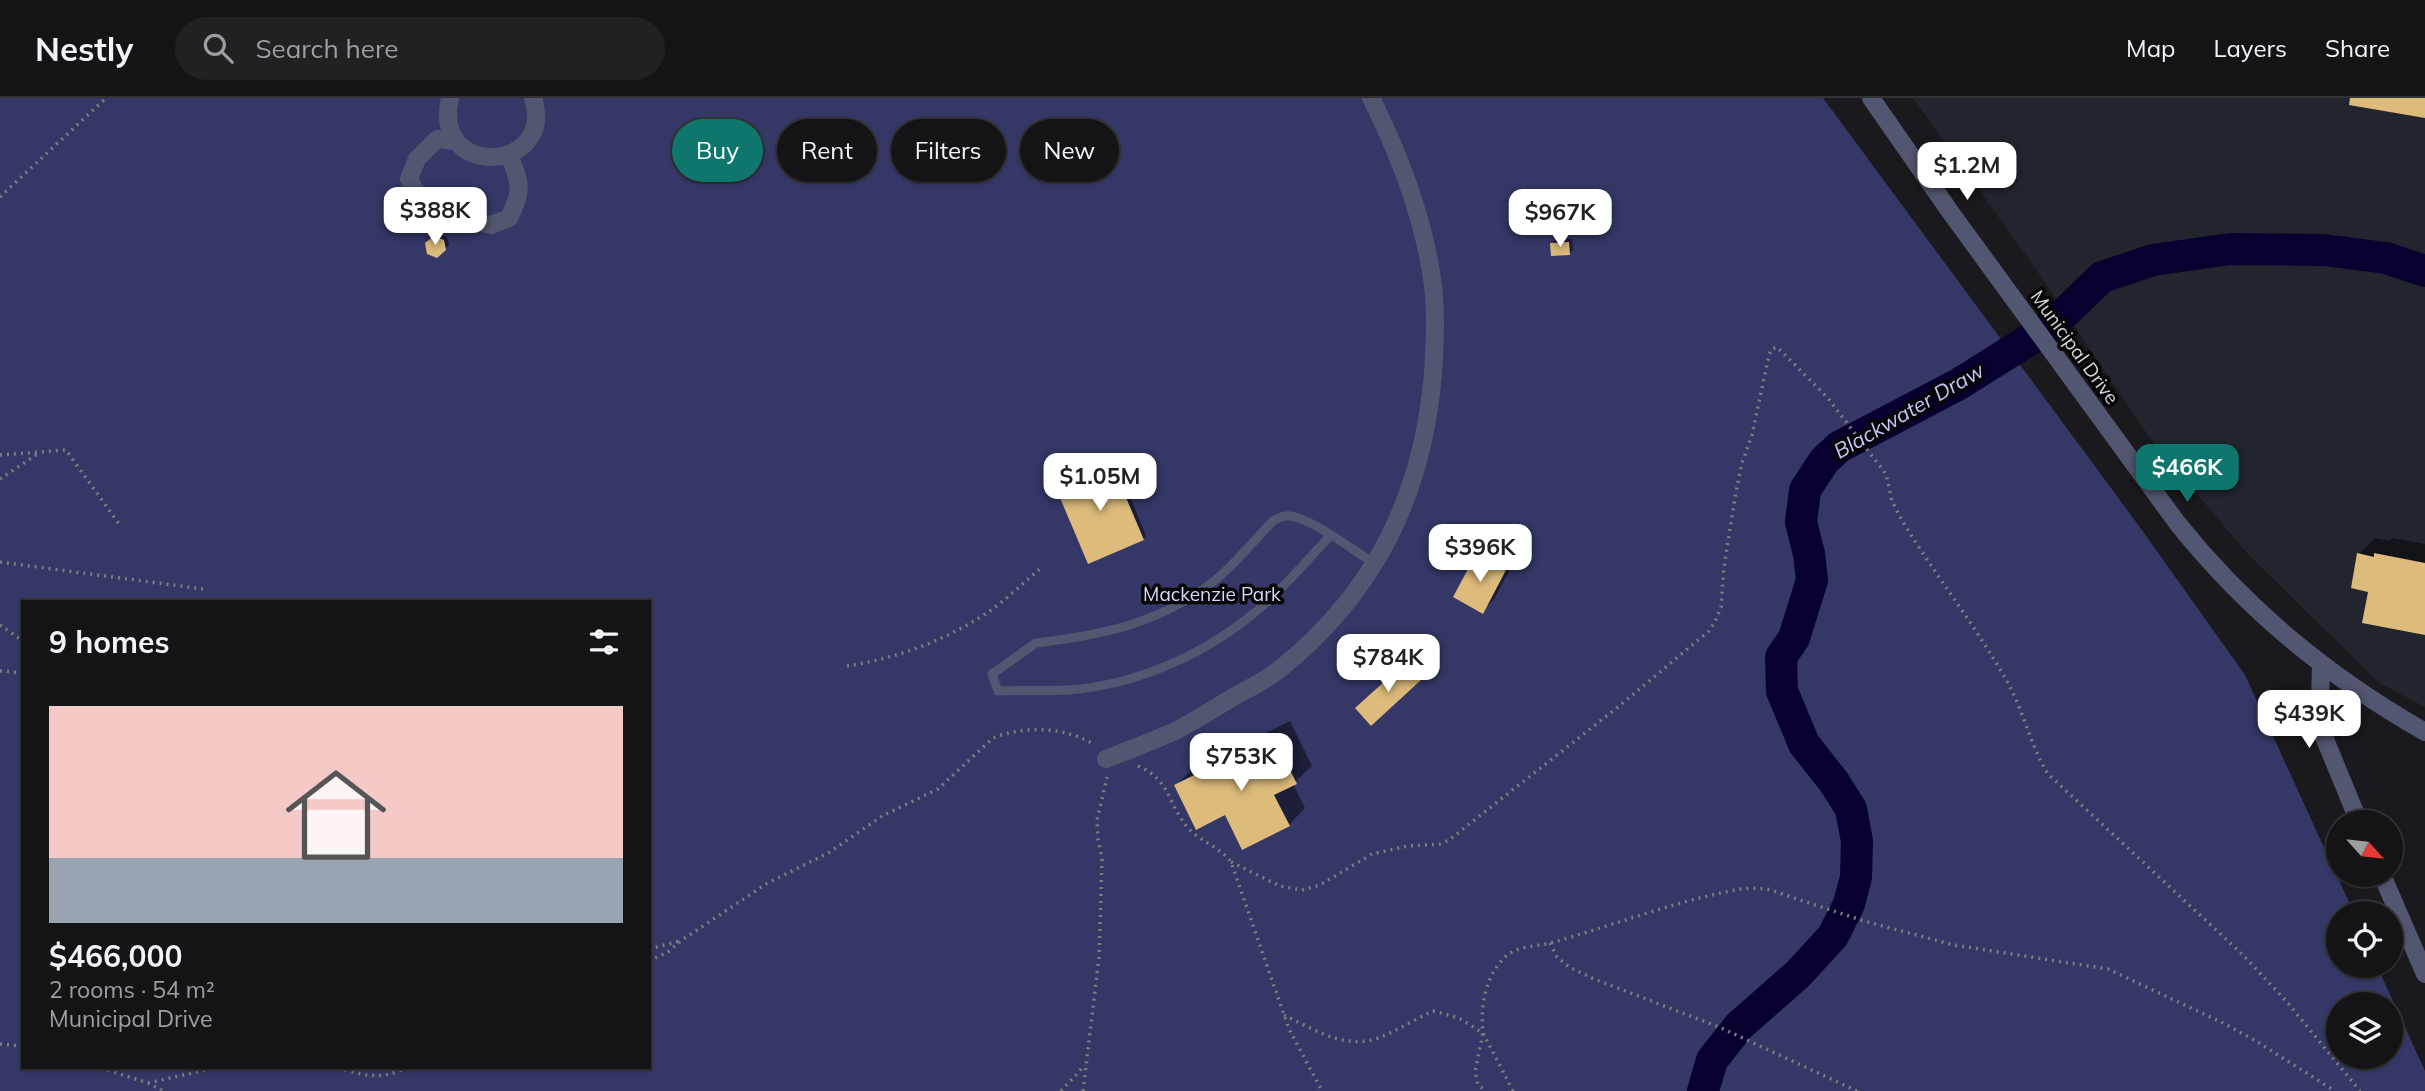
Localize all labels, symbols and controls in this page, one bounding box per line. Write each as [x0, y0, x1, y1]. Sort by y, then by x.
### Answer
search box [175, 17, 665, 80]
text: Nestly [35, 28, 133, 69]
icon: search [199, 29, 237, 67]
text: Search here [255, 32, 398, 65]
text: Map [2126, 33, 2175, 63]
text: Layers [2213, 33, 2287, 63]
text: Share [2325, 33, 2390, 63]
chip: Buy [672, 119, 763, 182]
chip: Rent [777, 119, 877, 182]
chip: Filters [891, 119, 1006, 182]
chip: New [1020, 119, 1119, 182]
pin: $1.2M [1918, 142, 2016, 202]
text: $1.2M [1933, 150, 2001, 179]
pin: $388K [386, 188, 484, 247]
pin: $967K [1511, 190, 1609, 249]
text: $388K [400, 195, 470, 224]
text: $967K [1525, 197, 1595, 226]
street label: Municipal Drive [2026, 285, 2124, 409]
water label: Blackwater Draw [1829, 356, 1989, 464]
pin: $466K [2138, 444, 2236, 504]
text: $466K [2152, 452, 2222, 481]
pin: $1.05M [1043, 454, 1157, 513]
text: $1.05M [1060, 461, 1140, 490]
pin: $396K [1431, 524, 1529, 584]
text: $396K [1445, 532, 1515, 561]
park label: Mackenzie Park [1143, 582, 1281, 606]
text: 9 homes [49, 623, 170, 661]
icon: filters [585, 623, 623, 661]
pin: $784K [1339, 634, 1437, 694]
text: $784K [1353, 642, 1423, 671]
pin: $439K [2260, 690, 2358, 750]
text: $439K [2274, 698, 2344, 727]
pin: $753K [1192, 734, 1290, 793]
text: $753K [1206, 741, 1276, 770]
icon: home [273, 752, 399, 878]
north arrow [2326, 810, 2403, 887]
map controls [2326, 810, 2403, 1069]
button: locate [2326, 901, 2403, 978]
text: $466,000 [49, 937, 182, 975]
text: 2 rooms · 54 m² [49, 975, 215, 1004]
button: layers [2326, 992, 2403, 1069]
text: Municipal Drive [49, 1004, 212, 1033]

